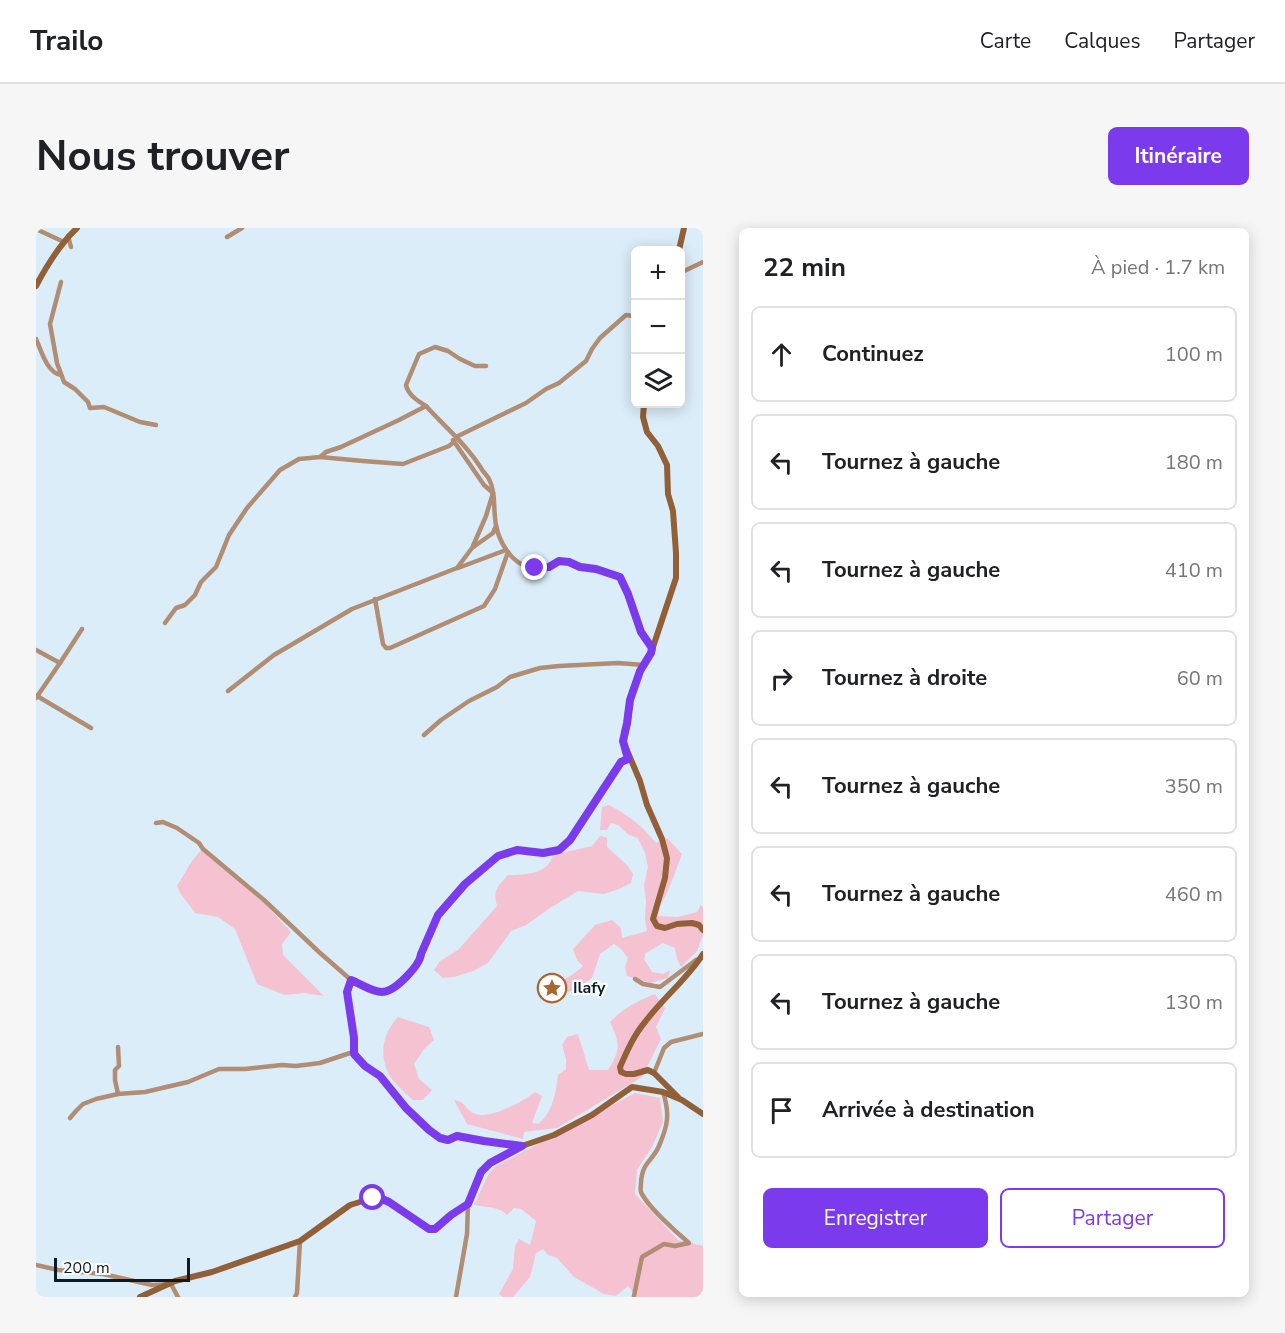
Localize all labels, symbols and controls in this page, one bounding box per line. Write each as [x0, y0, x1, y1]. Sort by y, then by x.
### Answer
text: Trailo [30, 22, 103, 60]
text: Carte [980, 27, 1031, 55]
text: Calques [1064, 27, 1141, 55]
text: Partager [1174, 27, 1255, 55]
button: Itinéraire [1108, 127, 1249, 185]
text: Nous trouver [36, 128, 289, 185]
map controls [631, 246, 685, 408]
button: + [631, 246, 685, 300]
text: 22 min [763, 250, 846, 285]
text: À pied · 1.7 km [1091, 254, 1225, 281]
button: − [631, 300, 685, 354]
icon: ahead [765, 338, 798, 371]
text: Continuez [822, 339, 924, 369]
text: 100 m [1165, 341, 1223, 368]
button: layers [631, 354, 685, 408]
icon: left [765, 446, 798, 479]
text: Tournez à gauche [822, 447, 1000, 477]
text: 180 m [1165, 449, 1223, 476]
route end [521, 554, 547, 580]
icon: left [765, 554, 798, 587]
text: Tournez à gauche [822, 555, 1000, 585]
text: 410 m [1165, 557, 1223, 584]
icon: right [765, 662, 798, 695]
text: Tournez à droite [822, 663, 987, 693]
text: 60 m [1177, 665, 1223, 692]
icon: left [765, 770, 798, 803]
text: Tournez à gauche [822, 771, 1000, 801]
text: 350 m [1165, 773, 1223, 800]
icon: left [765, 878, 798, 911]
text: Tournez à gauche [822, 879, 1000, 909]
text: 460 m [1165, 881, 1223, 908]
place icon: Ilafy [536, 972, 568, 1004]
place label: Ilafy [573, 977, 606, 999]
icon: left [765, 986, 798, 1019]
text: Tournez à gauche [822, 987, 1000, 1017]
text: 130 m [1165, 989, 1223, 1016]
icon: arrive [765, 1094, 798, 1127]
text: Arrivée à destination [822, 1095, 1035, 1125]
route start [359, 1184, 385, 1210]
button: Enregistrer [763, 1188, 988, 1248]
button: Partager [1000, 1188, 1225, 1248]
scale bar [54, 1255, 190, 1282]
text: 200 m [63, 1257, 110, 1279]

